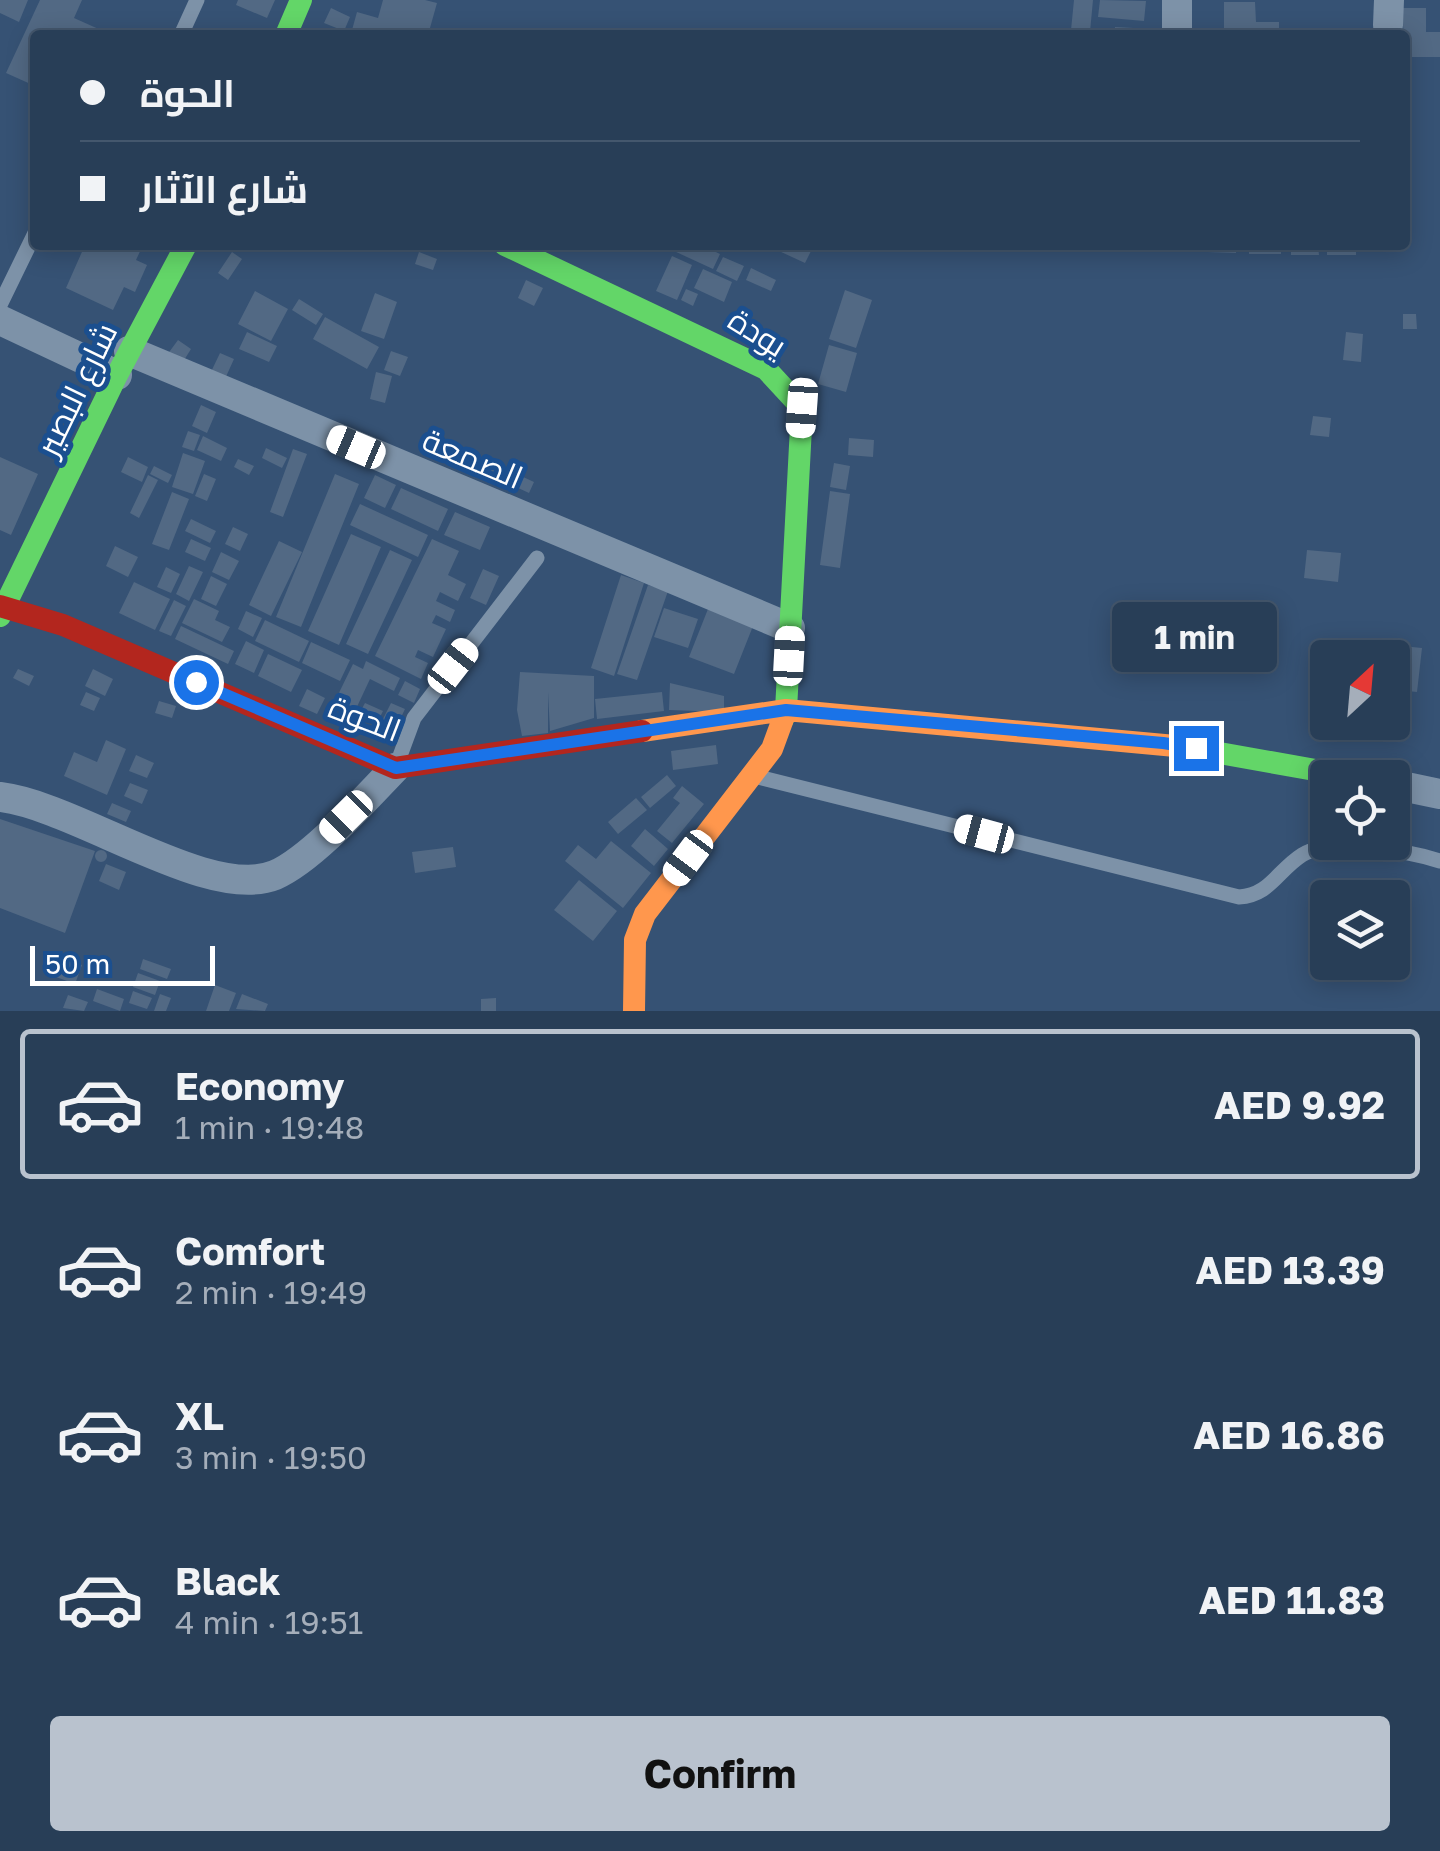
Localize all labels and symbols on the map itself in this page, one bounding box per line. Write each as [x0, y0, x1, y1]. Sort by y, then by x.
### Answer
street label: يودة [722, 300, 794, 365]
street label: شارع البصير [27, 316, 128, 465]
car [785, 377, 819, 439]
street label: الصمعة [417, 420, 529, 496]
car [323, 421, 389, 473]
callout: 1 min [1114, 603, 1278, 673]
car [772, 625, 806, 687]
car [423, 633, 483, 699]
north arrow [1310, 640, 1410, 740]
route start [174, 660, 219, 705]
street label: الحوة [324, 687, 406, 749]
route end [1174, 726, 1219, 771]
car [314, 785, 378, 849]
car [951, 812, 1017, 856]
car [658, 825, 718, 891]
scale bar [30, 941, 215, 986]

